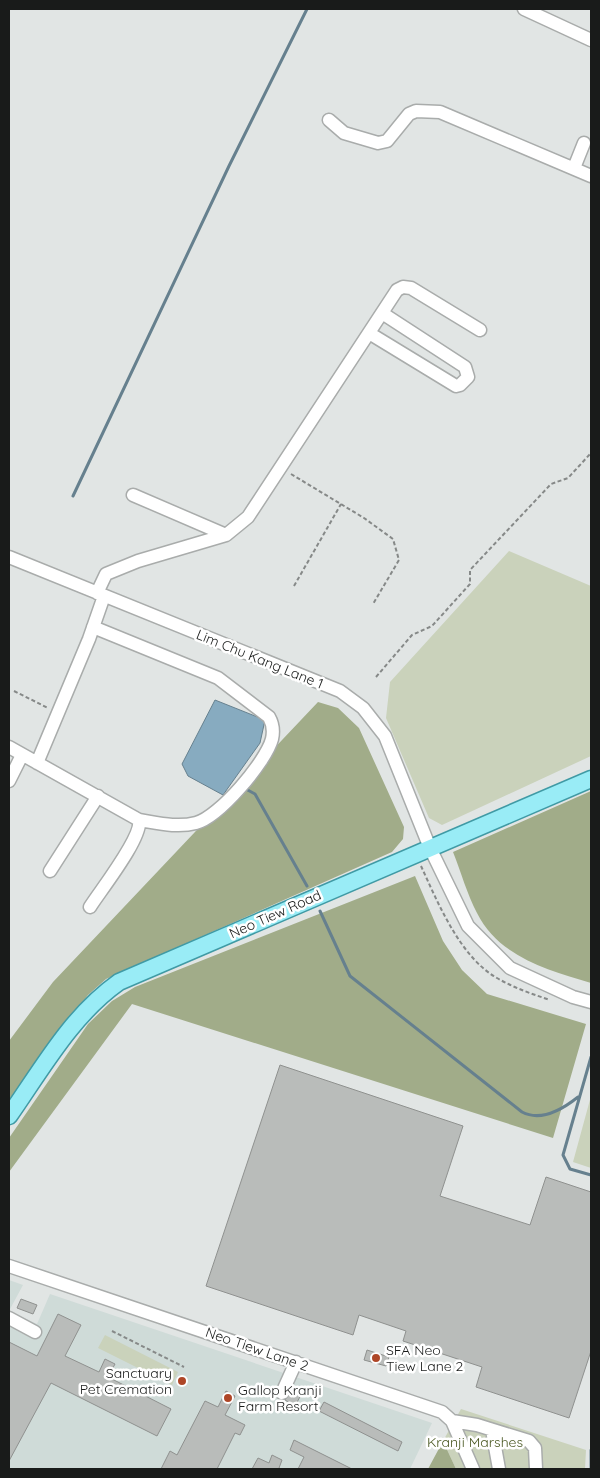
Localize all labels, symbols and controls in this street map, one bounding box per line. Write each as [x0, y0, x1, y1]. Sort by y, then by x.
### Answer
street label: Lim Chu Kang Lane 1 [194, 625, 326, 693]
street label: Neo Tiew Road [226, 886, 324, 942]
street label: Neo Tiew Lane 2 [203, 1323, 311, 1375]
place label: SFA Neo Tiew Lane 2 [386, 1341, 463, 1375]
marker: SFA Neo Tiew Lane 2 [370, 1352, 382, 1364]
place label: Sanctuary Pet Cremation [80, 1364, 172, 1398]
marker: Sanctuary Pet Cremation [176, 1375, 188, 1387]
place label: Gallop Kranji Farm Resort [238, 1381, 321, 1415]
marker: Gallop Kranji Farm Resort [222, 1392, 234, 1404]
park label: Kranji Marshes [427, 1433, 523, 1451]

